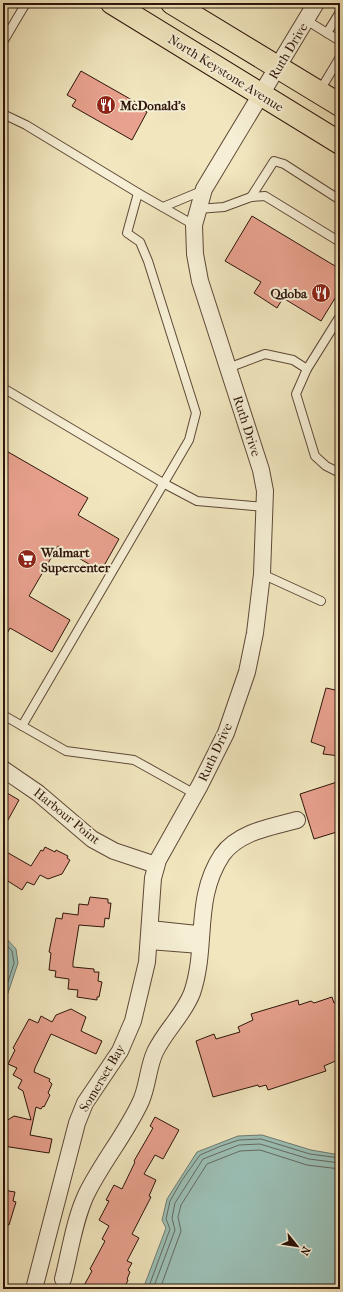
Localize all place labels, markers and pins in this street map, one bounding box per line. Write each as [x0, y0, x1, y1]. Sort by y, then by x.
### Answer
restaurant icon: McDonald's [95, 94, 117, 116]
place label: McDonald's [119, 98, 186, 113]
restaurant icon: Qdoba [310, 282, 332, 304]
place label: Qdoba [271, 286, 308, 301]
place label: Walmart Supercenter [40, 545, 111, 576]
supermarket icon: Walmart Supercenter [16, 548, 38, 570]

